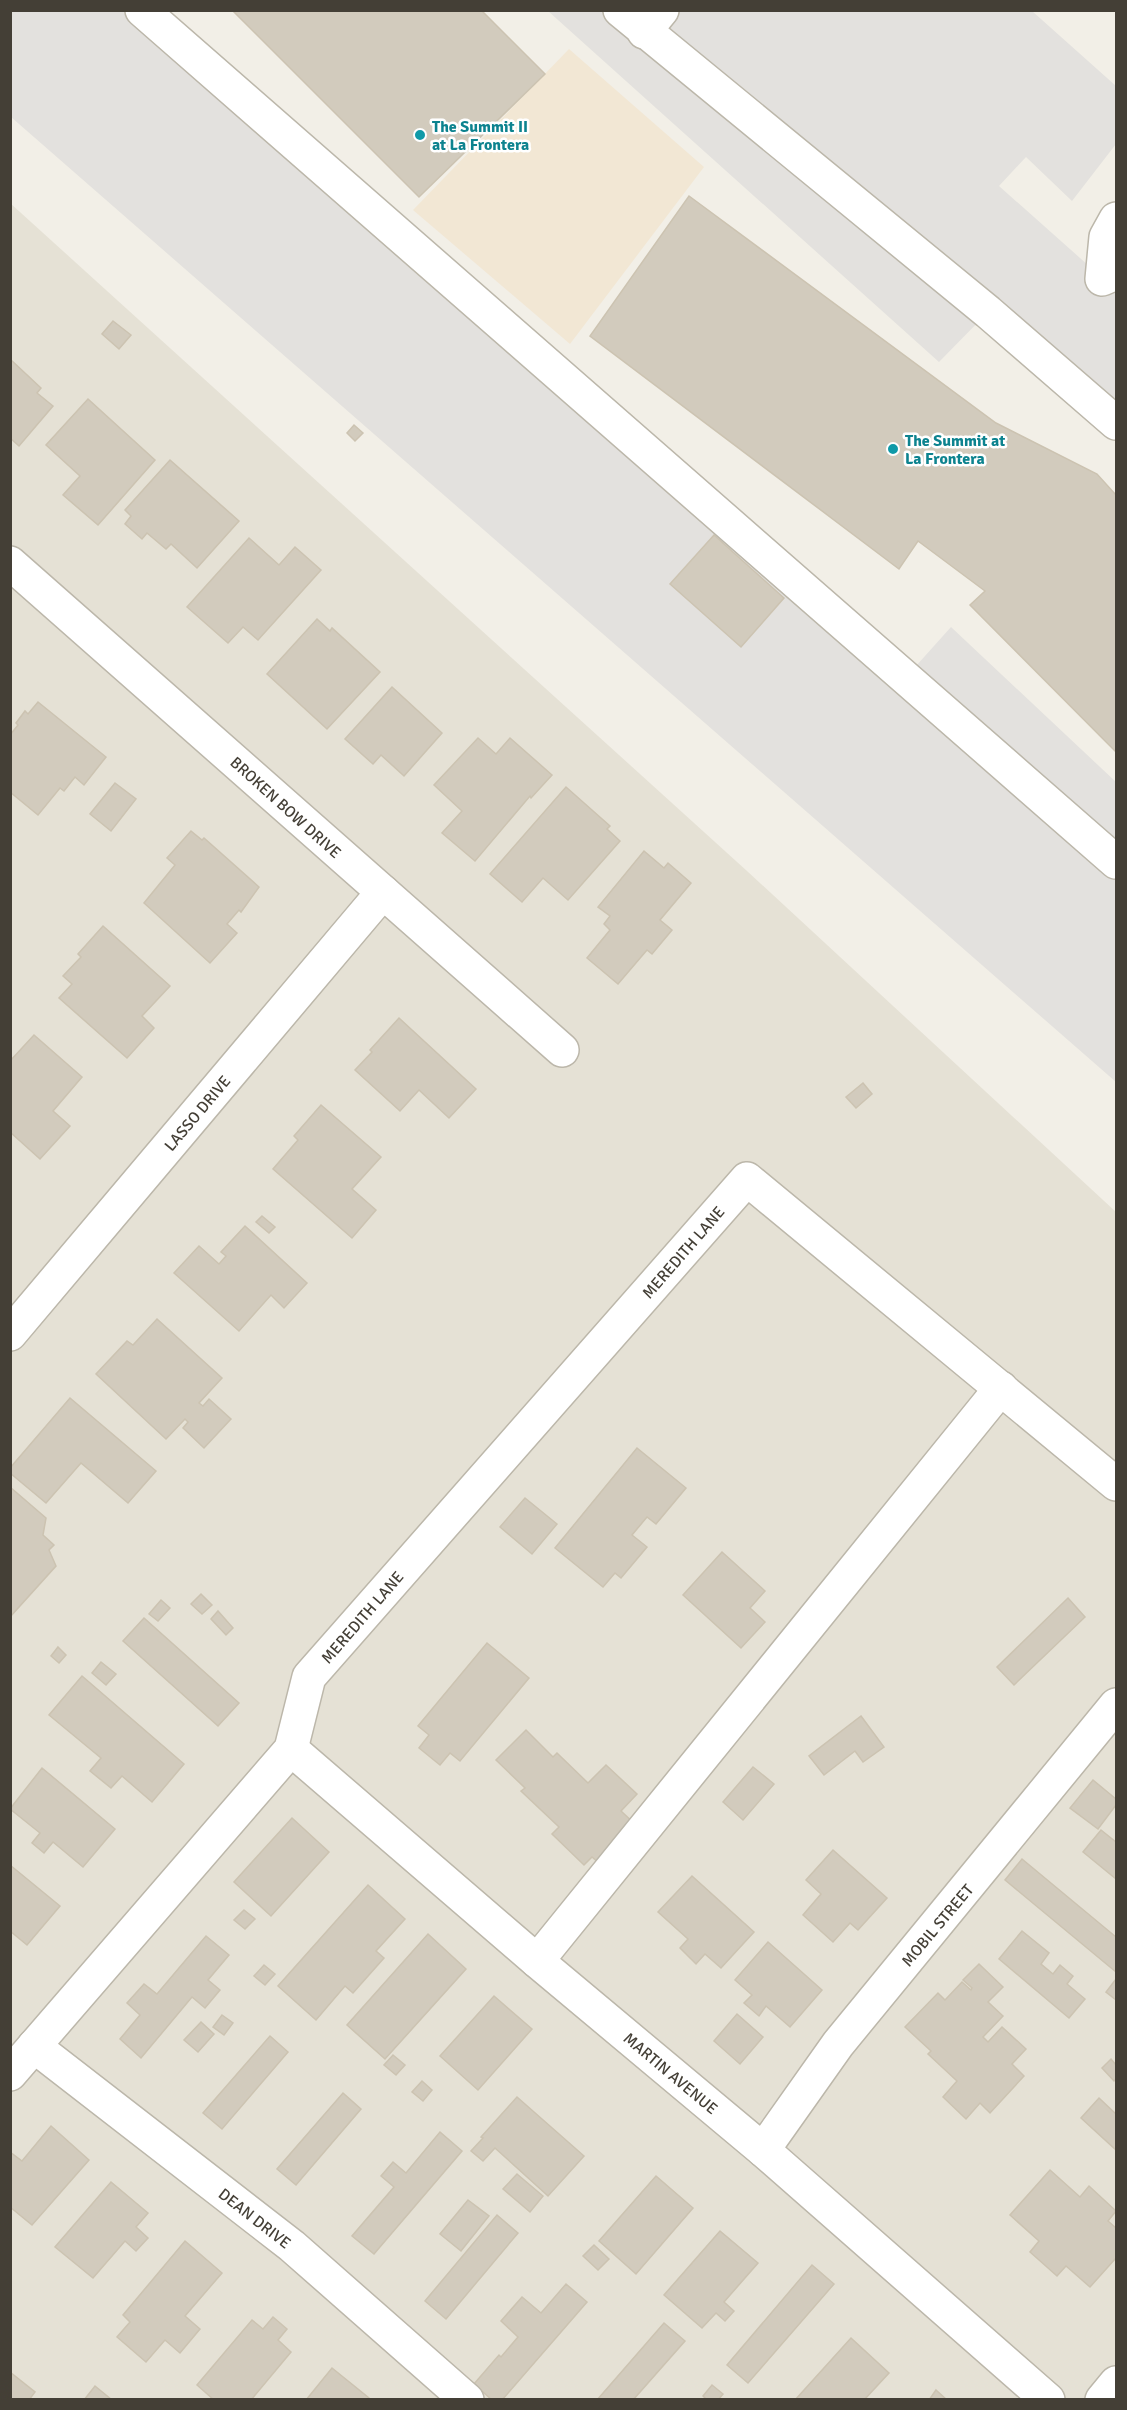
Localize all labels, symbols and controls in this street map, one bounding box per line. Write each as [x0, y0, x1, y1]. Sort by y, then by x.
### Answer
place label: The Summit II at La Frontera [432, 117, 529, 155]
marker: The Summit II at La Frontera [413, 128, 427, 142]
place label: The Summit at La Frontera [905, 431, 1005, 469]
marker: The Summit at La Frontera [886, 442, 900, 456]
street label: BROKEN BOW DRIVE [226, 753, 345, 863]
street label: LASSO DRIVE [160, 1072, 235, 1156]
street label: MEREDITH LANE [638, 1202, 729, 1303]
street label: MEREDITH LANE [317, 1567, 408, 1668]
street label: MOBIL STREET [897, 1880, 978, 1971]
street label: MARTIN AVENUE [619, 2029, 722, 2119]
street label: DEAN DRIVE [214, 2184, 295, 2253]

